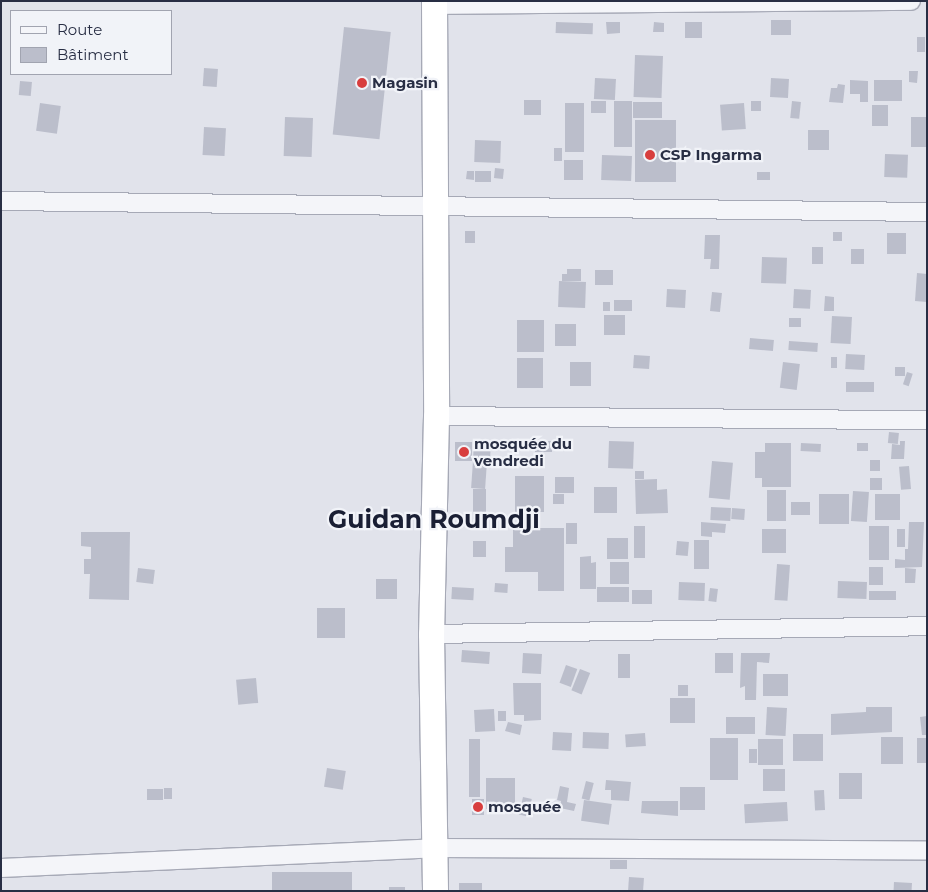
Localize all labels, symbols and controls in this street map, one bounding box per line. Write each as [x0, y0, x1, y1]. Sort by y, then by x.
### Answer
legend [10, 10, 172, 75]
text: Route [57, 20, 102, 39]
text: Bâtiment [57, 45, 129, 64]
place label: Magasin [372, 74, 438, 92]
marker: Magasin [356, 77, 368, 89]
place label: CSP Ingarma [660, 146, 762, 164]
marker: CSP Ingarma [644, 149, 656, 161]
place label: mosquée du vendredi [474, 434, 572, 469]
marker: mosquée du vendredi [458, 446, 470, 458]
district label: Guidan Roumdji [328, 504, 540, 534]
place label: mosquée [488, 798, 561, 816]
marker: mosquée [472, 801, 484, 813]

